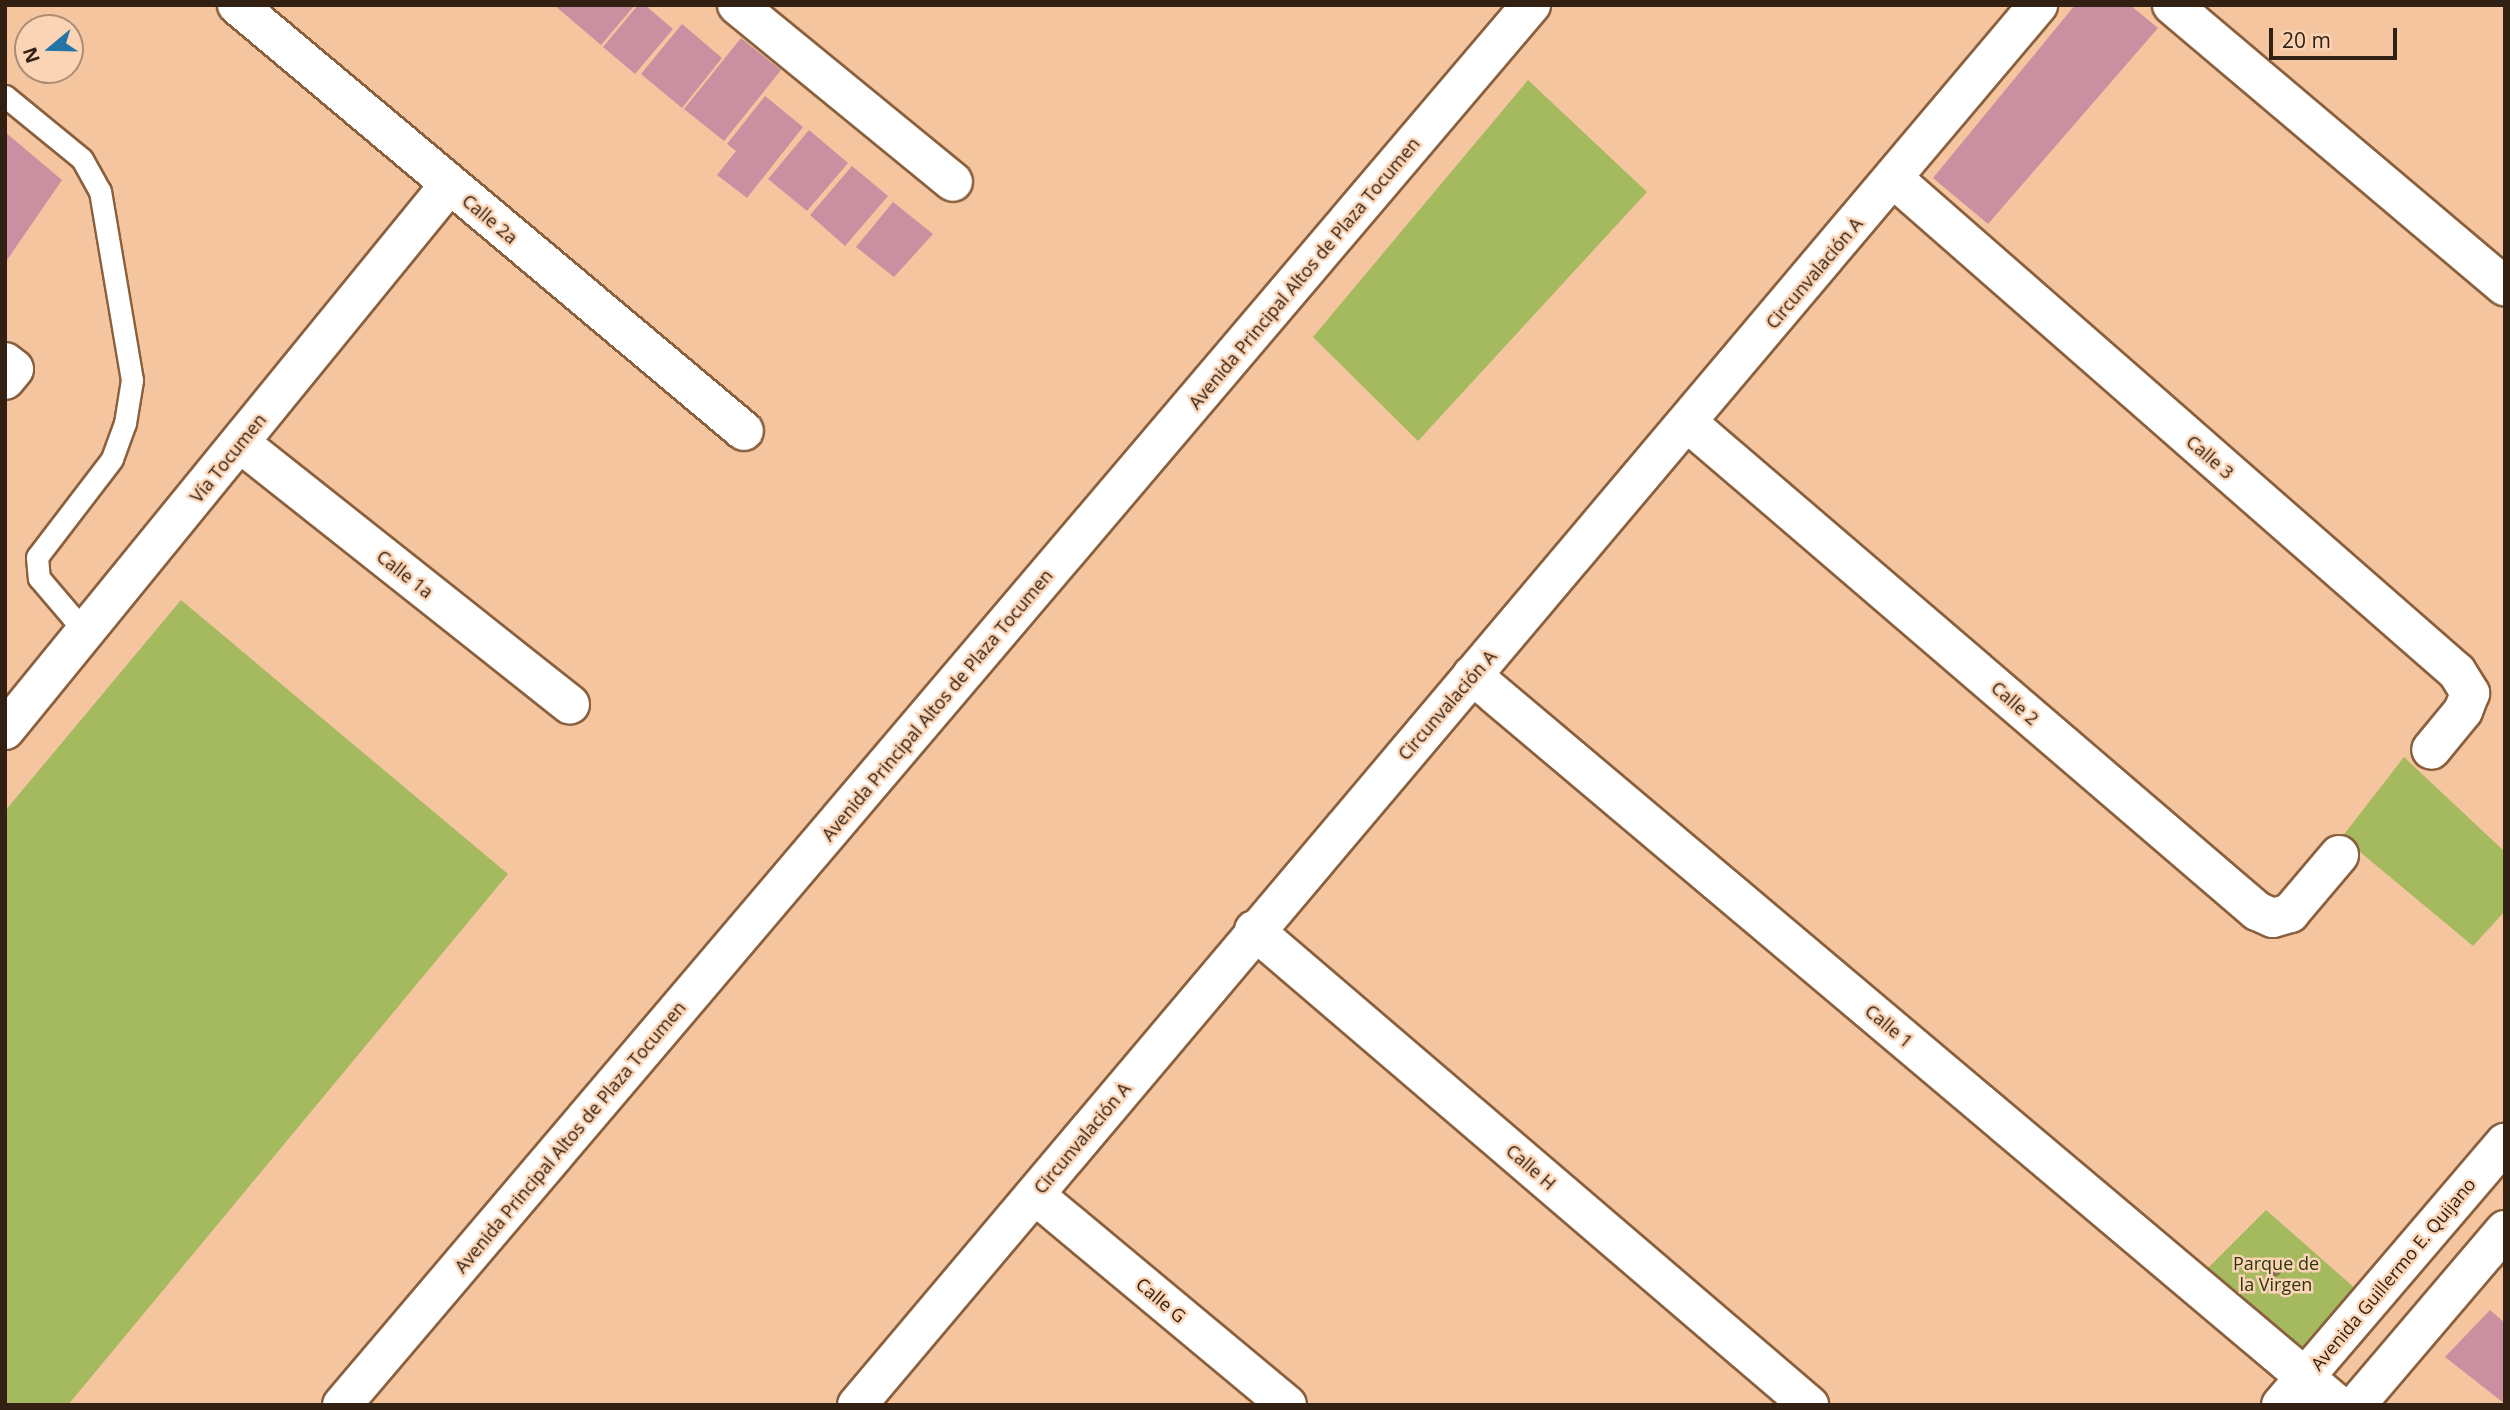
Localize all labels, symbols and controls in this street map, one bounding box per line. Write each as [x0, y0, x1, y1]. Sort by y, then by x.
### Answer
north arrow [14, 14, 84, 84]
scale bar [2272, 14, 2400, 58]
text: 20 m [2282, 26, 2331, 54]
text: N [16, 44, 46, 67]
street label: Avenida Principal Altos de Plaza Tocumen [1184, 133, 1424, 413]
street label: Calle 2a [458, 190, 522, 248]
street label: Circunvalación A [1761, 213, 1867, 333]
street label: Vía Tocumen [186, 409, 270, 507]
street label: Calle 3 [2182, 431, 2238, 483]
street label: Calle 1a [373, 545, 437, 603]
street label: Avenida Principal Altos de Plaza Tocumen [817, 565, 1057, 845]
street label: Circunvalación A [1393, 646, 1501, 764]
street label: Calle 2 [1987, 677, 2043, 729]
street label: Avenida Principal Altos de Plaza Tocumen [450, 997, 690, 1277]
street label: Calle 1 [1861, 1000, 1917, 1052]
street label: Circunvalación A [1029, 1078, 1135, 1198]
street label: Calle H [1502, 1140, 1560, 1194]
street label: Avenida Guillermo E. Quijano [2306, 1173, 2480, 1375]
park label: Parque de la Virgen [2233, 1253, 2319, 1296]
street label: Calle G [1132, 1273, 1190, 1327]

